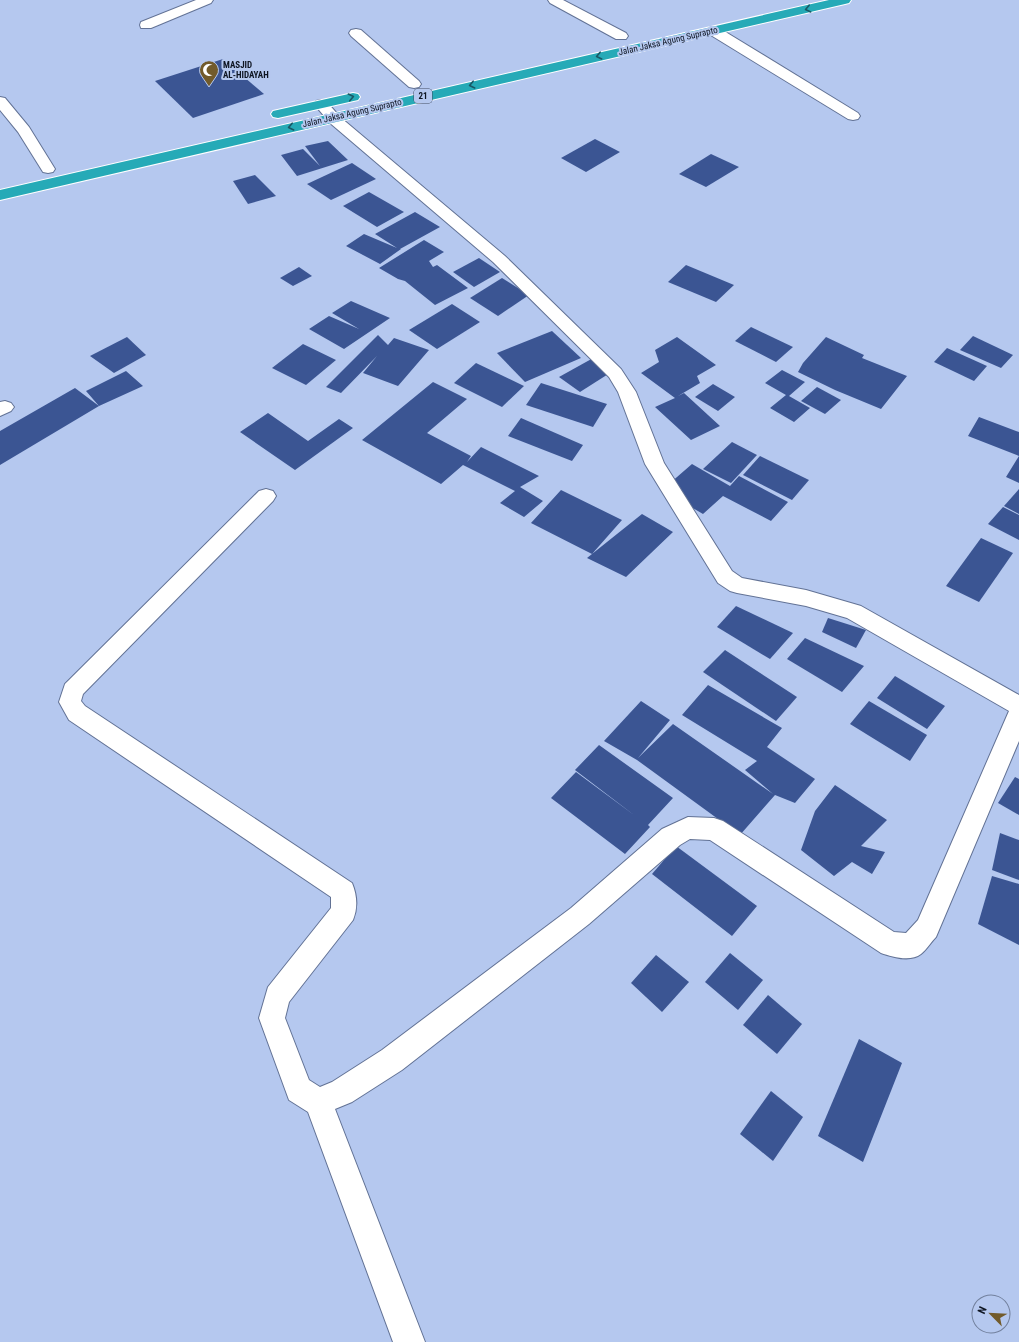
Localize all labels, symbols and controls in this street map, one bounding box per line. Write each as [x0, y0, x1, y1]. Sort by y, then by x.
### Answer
one-way arrow [804, 4, 811, 12]
street label: Jalan Jaksa Agung Suprapto [617, 25, 719, 57]
one-way arrow [596, 52, 602, 60]
mosque icon: MASJID AL-HIDAYAH [198, 59, 220, 87]
place label: MASJID AL-HIDAYAH [223, 60, 269, 80]
one-way arrow [469, 80, 476, 89]
road number: 21 [414, 89, 432, 103]
one-way arrow [348, 94, 355, 102]
street label: Jalan Jaksa Agung Suprapto [301, 97, 403, 129]
one-way arrow [288, 122, 295, 131]
north arrow [971, 1294, 1011, 1334]
text: N [975, 1304, 990, 1316]

